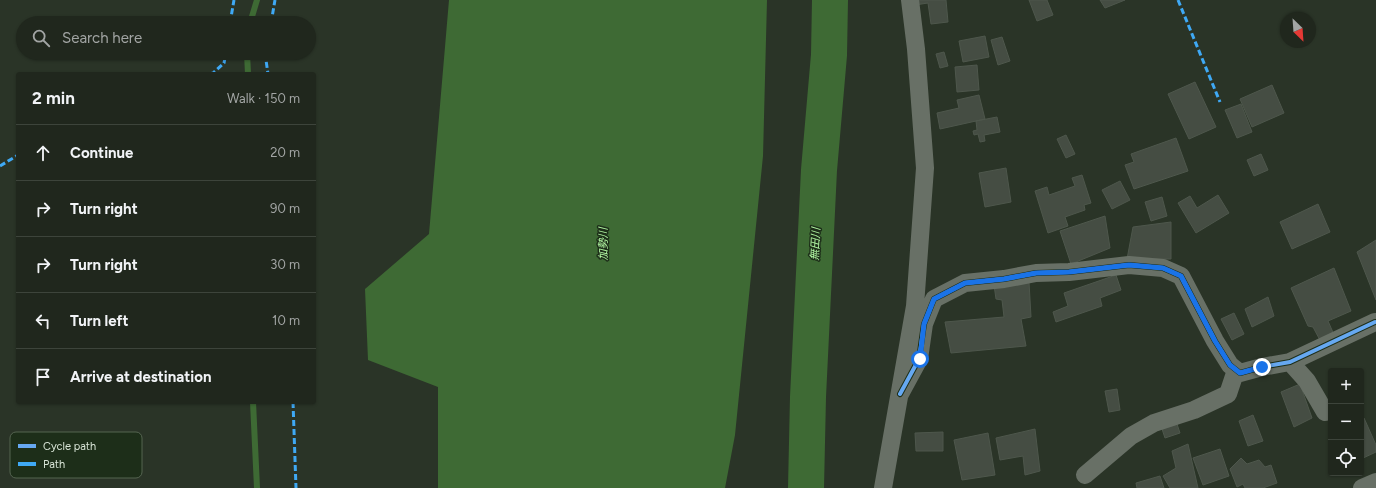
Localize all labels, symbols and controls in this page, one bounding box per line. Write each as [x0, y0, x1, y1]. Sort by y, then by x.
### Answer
north arrow [1280, 12, 1316, 48]
search box [16, 16, 316, 60]
icon: search [30, 27, 52, 49]
text: Search here [62, 29, 142, 47]
text: 2 min [32, 88, 75, 108]
text: Walk · 150 m [227, 91, 300, 106]
icon: ahead [32, 142, 54, 164]
text: Continue [70, 144, 133, 162]
text: 20 m [270, 145, 300, 160]
icon: right [32, 198, 54, 220]
text: Turn right [70, 200, 138, 218]
text: 90 m [270, 201, 300, 216]
water label: 無田川 [808, 226, 823, 261]
water label: 加勢川 [597, 227, 610, 261]
icon: right [32, 254, 54, 276]
text: Turn right [70, 256, 138, 274]
text: 30 m [270, 257, 300, 272]
icon: left [32, 310, 54, 332]
text: Turn left [70, 312, 128, 330]
text: 10 m [272, 313, 300, 328]
route start [911, 350, 929, 368]
route end [1253, 358, 1271, 376]
icon: arrive [32, 366, 54, 388]
text: Arrive at destination [70, 368, 211, 386]
map controls [1328, 368, 1364, 476]
button: + [1328, 368, 1364, 404]
button: − [1328, 404, 1364, 440]
legend [10, 432, 142, 478]
text: Cycle path [43, 440, 96, 453]
button: locate [1328, 440, 1364, 476]
text: Path [43, 458, 65, 471]

